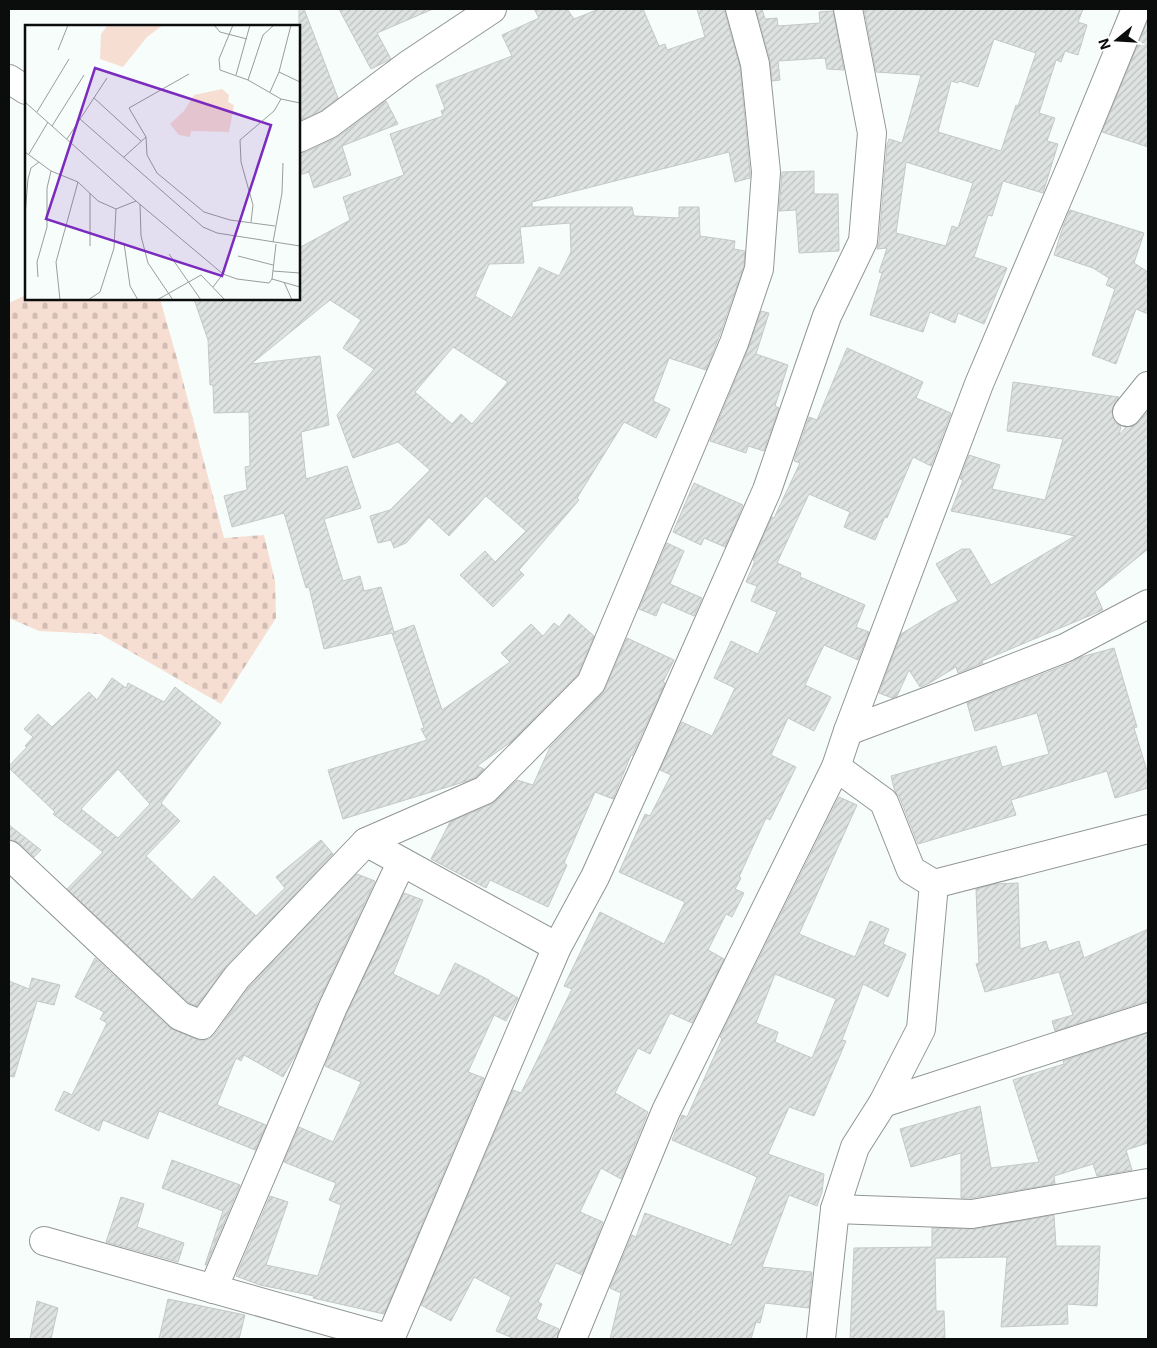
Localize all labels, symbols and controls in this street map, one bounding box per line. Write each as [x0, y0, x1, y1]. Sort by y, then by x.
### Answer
north arrow [1092, 15, 1142, 65]
inset map [25, 25, 300, 300]
text: N [1094, 36, 1114, 52]

